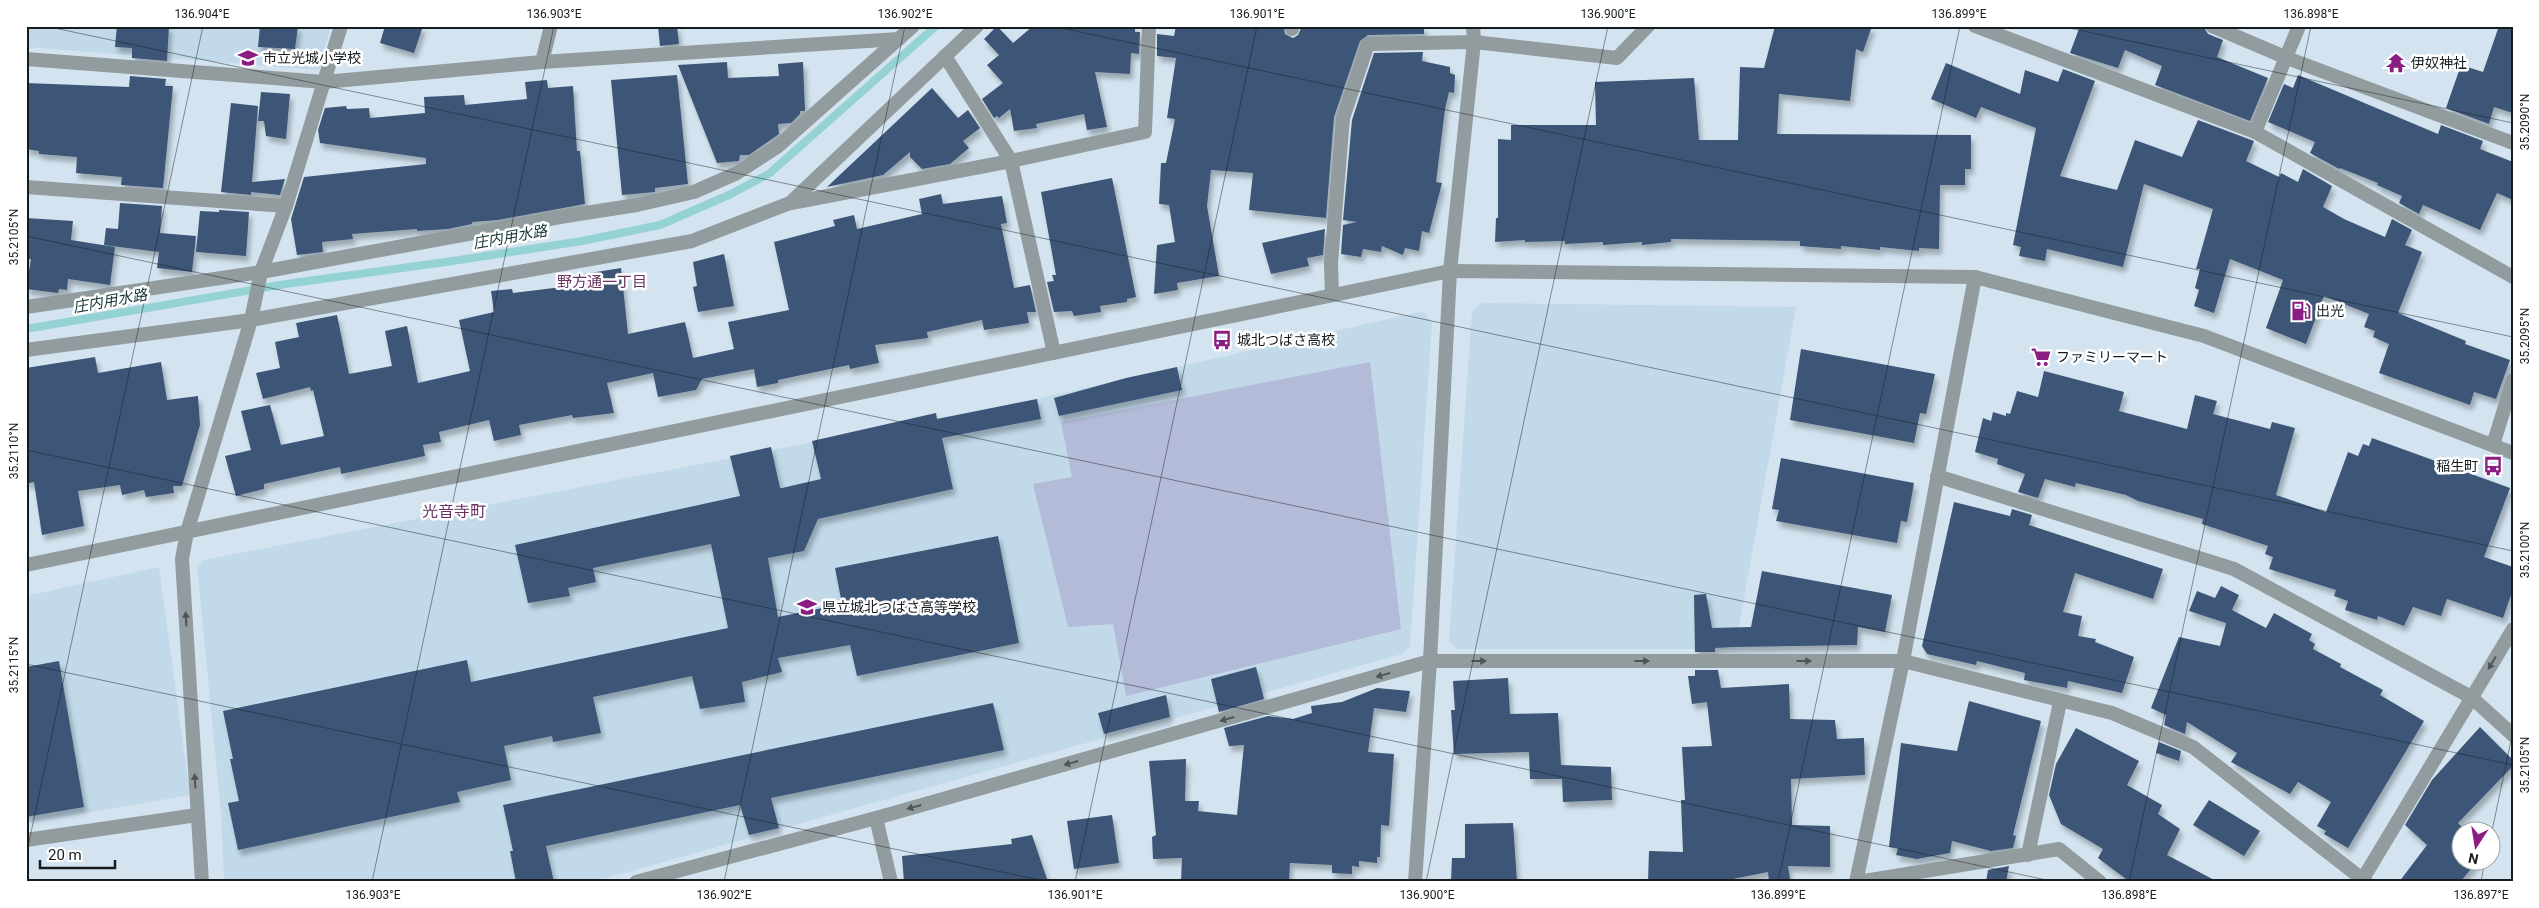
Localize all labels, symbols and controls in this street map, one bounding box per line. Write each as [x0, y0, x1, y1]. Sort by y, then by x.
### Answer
text: 136.904°E [175, 7, 230, 21]
text: 136.903°E [527, 7, 582, 21]
text: 136.902°E [878, 7, 933, 21]
text: 136.901°E [1230, 7, 1285, 21]
text: 136.900°E [1581, 7, 1636, 21]
text: 136.899°E [1932, 7, 1987, 21]
text: 136.898°E [2284, 7, 2339, 21]
school or university icon: 市立光城小学校 [237, 47, 259, 69]
place label: 市立光城小学校 [263, 50, 361, 66]
temple icon: 伊奴神社 [2385, 52, 2407, 74]
place label: 伊奴神社 [2411, 55, 2467, 71]
text: 35.2090°N [2518, 94, 2532, 150]
text: 35.2105°N [7, 209, 21, 265]
water label: 庄内用水路 [471, 221, 550, 252]
district label: 野方通一丁目 [557, 273, 647, 291]
water label: 庄内用水路 [71, 285, 150, 316]
fuel station icon: 出光 [2290, 300, 2312, 322]
place label: 出光 [2316, 303, 2344, 319]
text: 35.2095°N [2518, 308, 2532, 364]
bus stop icon: 城北つばさ高校 [1211, 329, 1233, 351]
place label: 城北つばさ高校 [1237, 332, 1335, 348]
supermarket icon: ファミリーマート [2030, 346, 2052, 368]
place label: ファミリーマート [2056, 349, 2168, 365]
text: 35.2110°N [7, 423, 21, 479]
bus stop icon: 稲生町 [2482, 455, 2504, 477]
place label: 稲生町 [2436, 458, 2478, 474]
district label: 光音寺町 [422, 502, 486, 521]
text: 35.2100°N [2518, 522, 2532, 578]
school or university icon: 県立城北つばさ高等学校 [796, 596, 818, 618]
place label: 県立城北つばさ高等学校 [822, 599, 976, 615]
one-way arrow [181, 610, 189, 626]
text: 35.2115°N [7, 637, 21, 693]
one-way arrow [2487, 656, 2496, 669]
one-way arrow [1471, 657, 1487, 665]
one-way arrow [1634, 657, 1650, 665]
one-way arrow [1796, 657, 1812, 665]
one-way arrow [1376, 671, 1391, 679]
one-way arrow [1219, 715, 1234, 723]
text: 35.2105°N [2518, 737, 2532, 793]
one-way arrow [1063, 759, 1078, 767]
one-way arrow [191, 772, 199, 788]
one-way arrow [907, 803, 922, 811]
north arrow [2452, 820, 2502, 870]
scale bar [40, 838, 115, 870]
text: 20 m [48, 846, 82, 864]
text: N [2467, 850, 2480, 868]
text: 136.903°E [346, 888, 401, 902]
text: 136.902°E [697, 888, 752, 902]
text: 136.901°E [1048, 888, 1103, 902]
text: 136.900°E [1400, 888, 1455, 902]
text: 136.899°E [1751, 888, 1806, 902]
text: 136.898°E [2102, 888, 2157, 902]
text: 136.897°E [2454, 888, 2509, 902]

